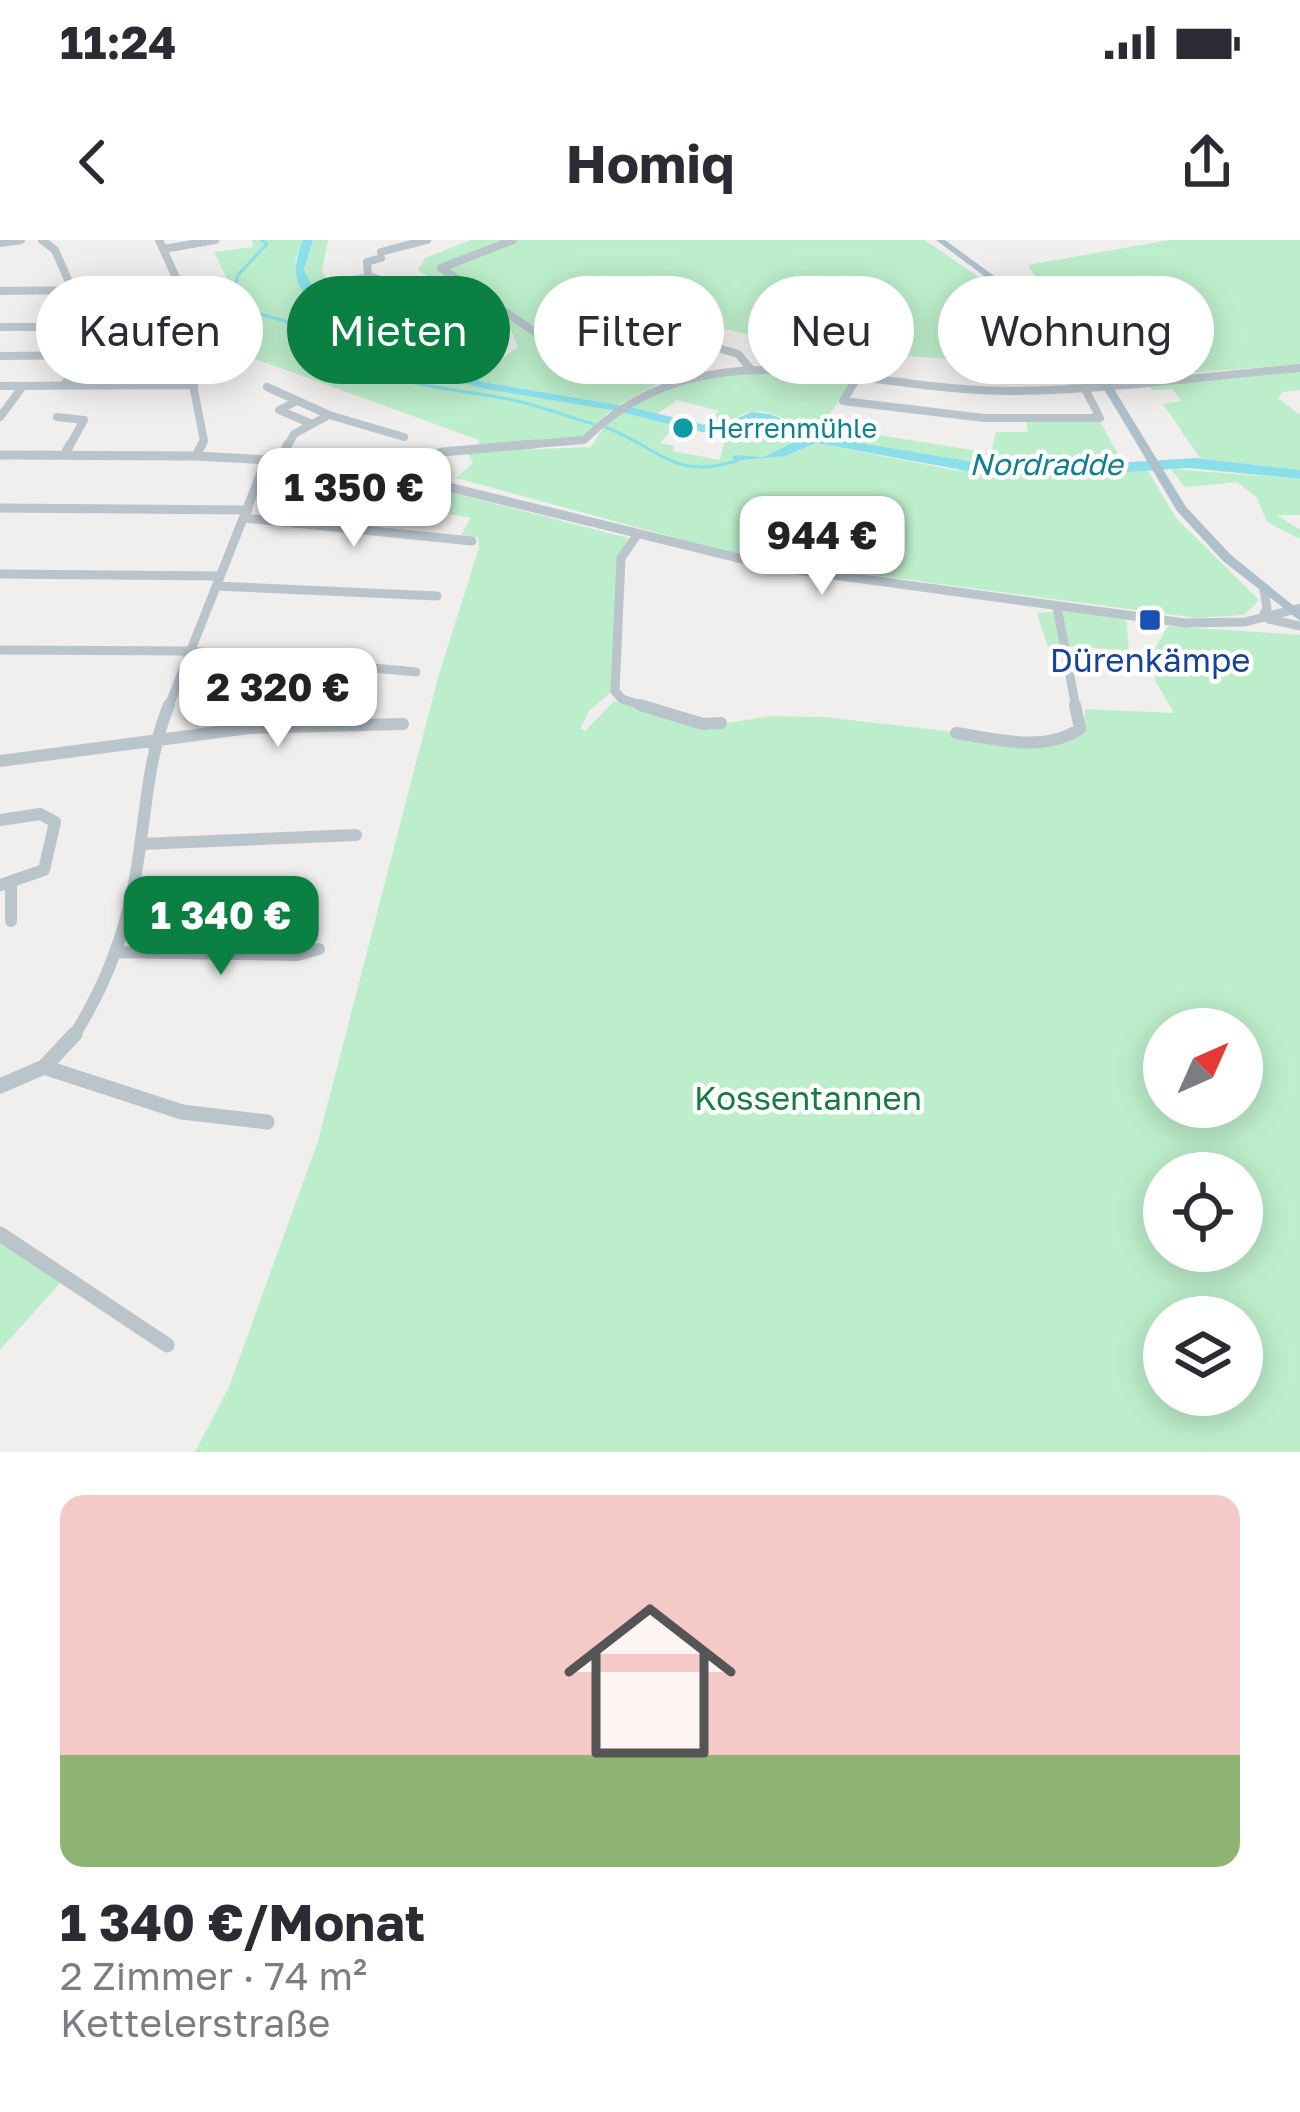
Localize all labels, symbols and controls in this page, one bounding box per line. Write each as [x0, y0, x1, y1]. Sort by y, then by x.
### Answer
text: 11:24 [60, 15, 176, 69]
icon: back [60, 129, 126, 195]
icon: share [1174, 129, 1240, 195]
text: Homiq [566, 130, 734, 195]
chip: Kaufen [36, 276, 263, 384]
chip: Mieten [287, 276, 510, 384]
chip: Filter [534, 276, 724, 384]
chip: Neu [748, 276, 914, 384]
chip: Wohnung [938, 276, 1214, 384]
place label: Herrenmühle [707, 412, 877, 444]
marker: Herrenmühle [670, 415, 696, 441]
water label: Nordradde [969, 446, 1125, 482]
pin: 1 350 € [243, 448, 465, 550]
text: 1 350 € [284, 463, 424, 510]
pin: 944 € [738, 496, 906, 598]
text: 944 € [767, 511, 877, 558]
marker: Dürenkämpe [1137, 607, 1163, 633]
place label: Dürenkämpe [1050, 640, 1250, 679]
pin: 2 320 € [167, 648, 389, 750]
text: 2 320 € [206, 663, 350, 710]
pin: 1 340 € [110, 876, 332, 978]
text: 1 340 € [151, 891, 291, 938]
north arrow [1143, 1008, 1263, 1128]
map controls [1143, 1008, 1263, 1416]
park label: Kossentannen [694, 1078, 922, 1117]
button: locate [1143, 1152, 1263, 1272]
button: layers [1143, 1296, 1263, 1416]
icon: home [542, 1573, 758, 1789]
text: 1 340 €/Monat [60, 1891, 425, 1952]
text: 2 Zimmer · 74 m² [60, 1952, 367, 1999]
text: Kettelerstraße [60, 1999, 330, 2046]

